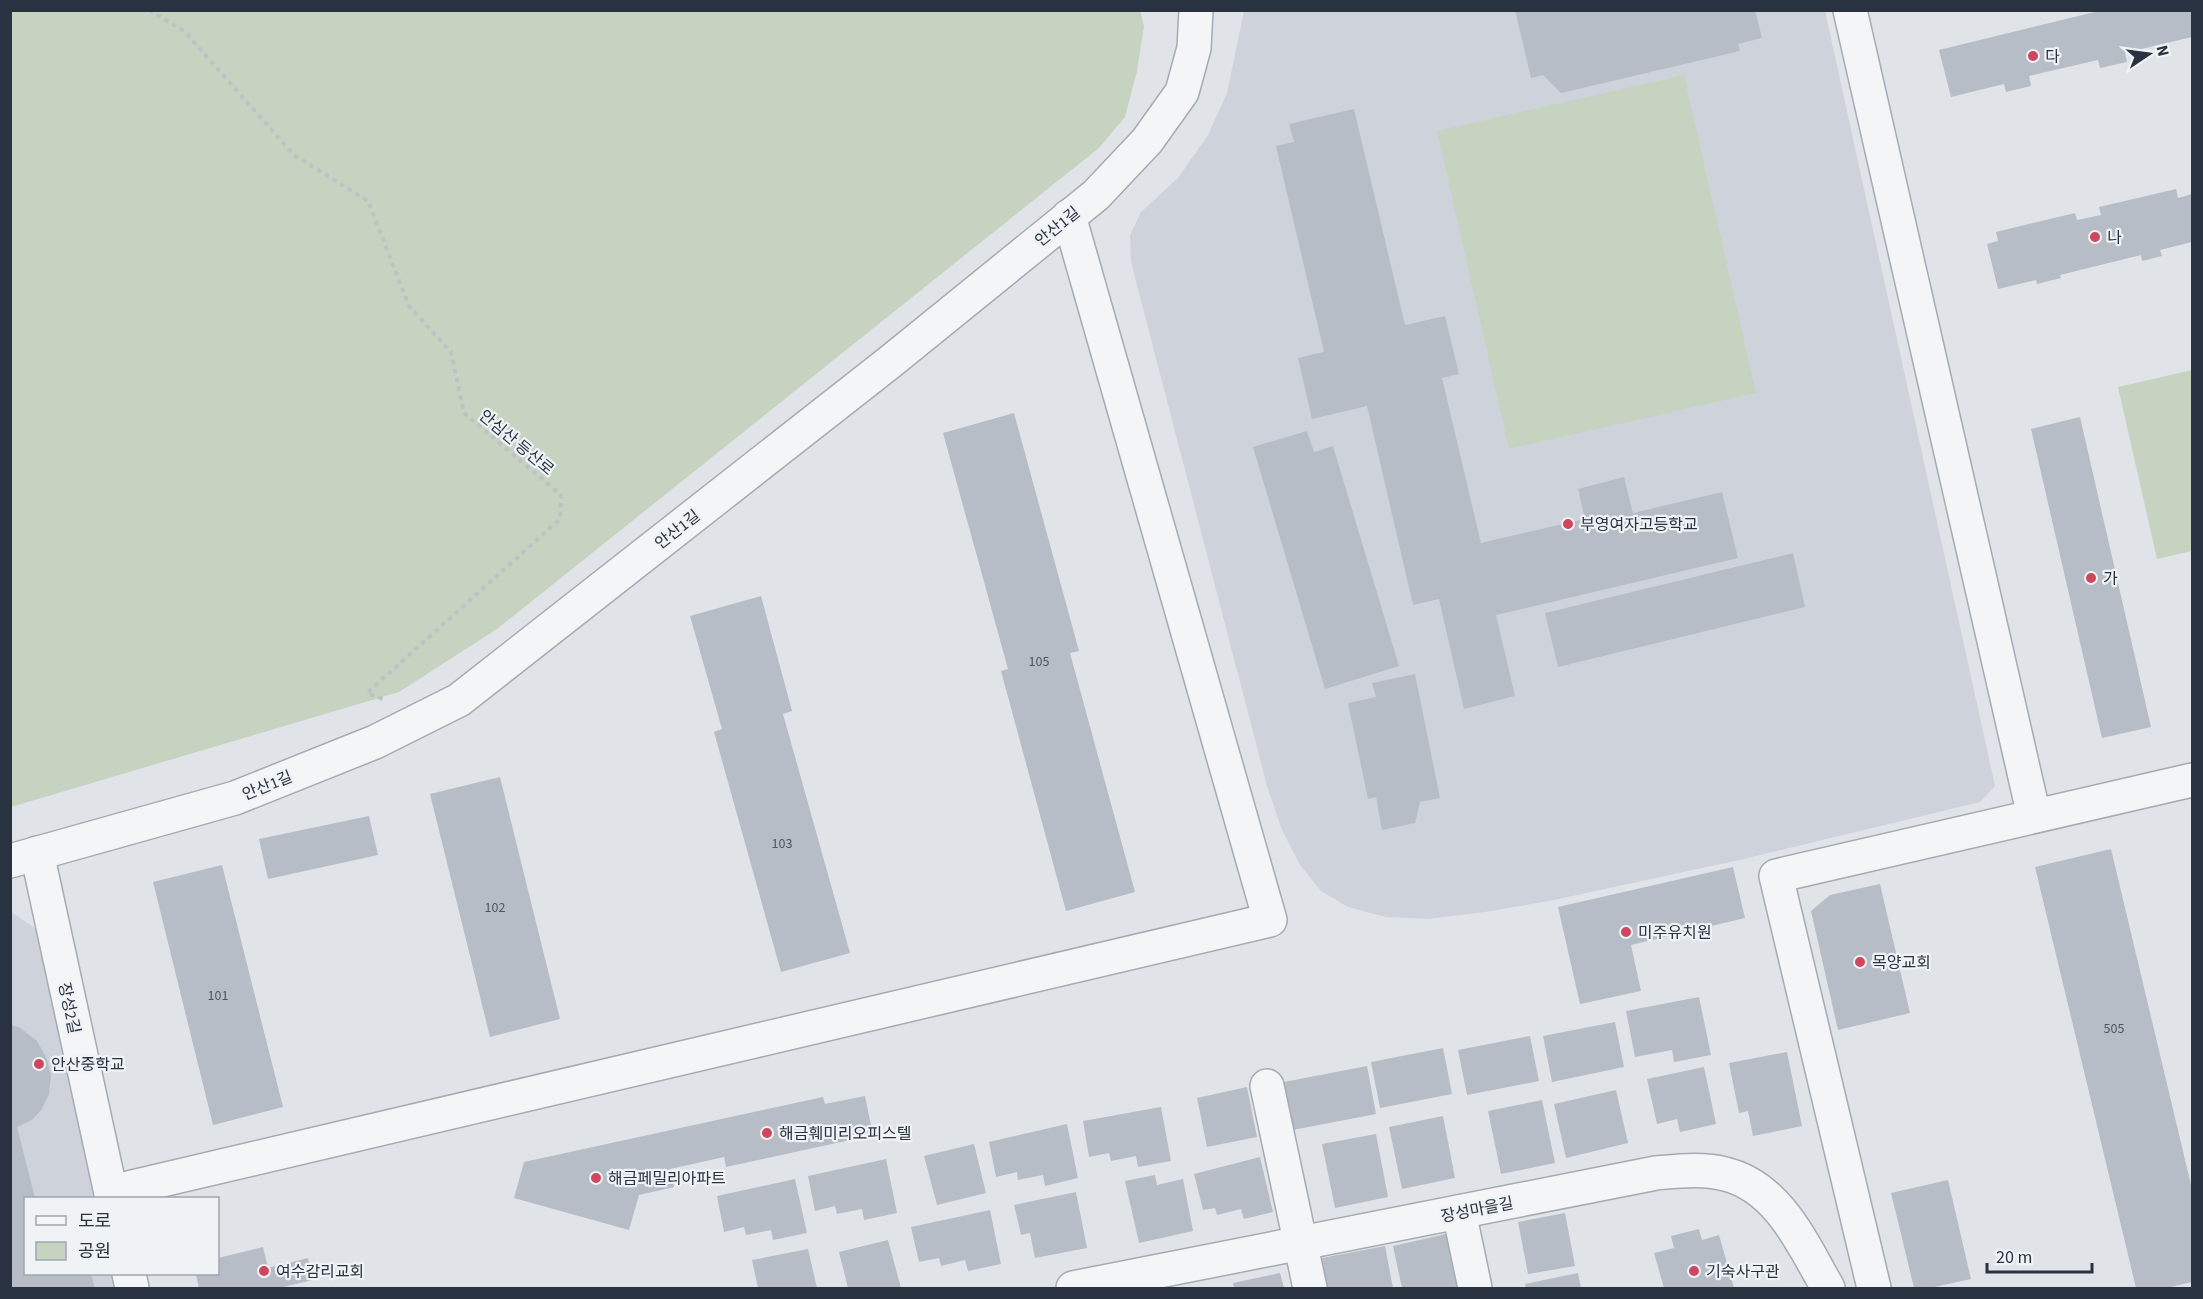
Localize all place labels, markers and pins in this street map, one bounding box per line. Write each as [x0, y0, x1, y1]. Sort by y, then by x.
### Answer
place label: 다 [2045, 46, 2060, 68]
marker: 다 [2026, 49, 2040, 63]
place label: 나 [2107, 227, 2122, 249]
marker: 나 [2088, 230, 2102, 244]
place label: 부영여자고등학교 [1580, 514, 1698, 536]
marker: 부영여자고등학교 [1561, 517, 1575, 531]
place label: 가 [2103, 568, 2118, 590]
marker: 가 [2084, 571, 2098, 585]
place label: 미주유치원 [1638, 922, 1712, 944]
marker: 미주유치원 [1619, 925, 1633, 939]
place label: 목양교회 [1872, 952, 1931, 974]
marker: 목양교회 [1853, 955, 1867, 969]
place label: 안산중학교 [51, 1054, 125, 1076]
marker: 안산중학교 [32, 1057, 46, 1071]
place label: 해금훼미리오피스텔 [779, 1123, 911, 1145]
marker: 해금훼미리오피스텔 [760, 1126, 774, 1140]
place label: 해금페밀리아파트 [608, 1168, 726, 1190]
marker: 해금페밀리아파트 [589, 1171, 603, 1185]
place label: 여수감리교회 [276, 1261, 364, 1283]
place label: 기숙사구관 [1706, 1261, 1780, 1283]
marker: 여수감리교회 [257, 1264, 271, 1278]
marker: 기숙사구관 [1687, 1264, 1701, 1278]

